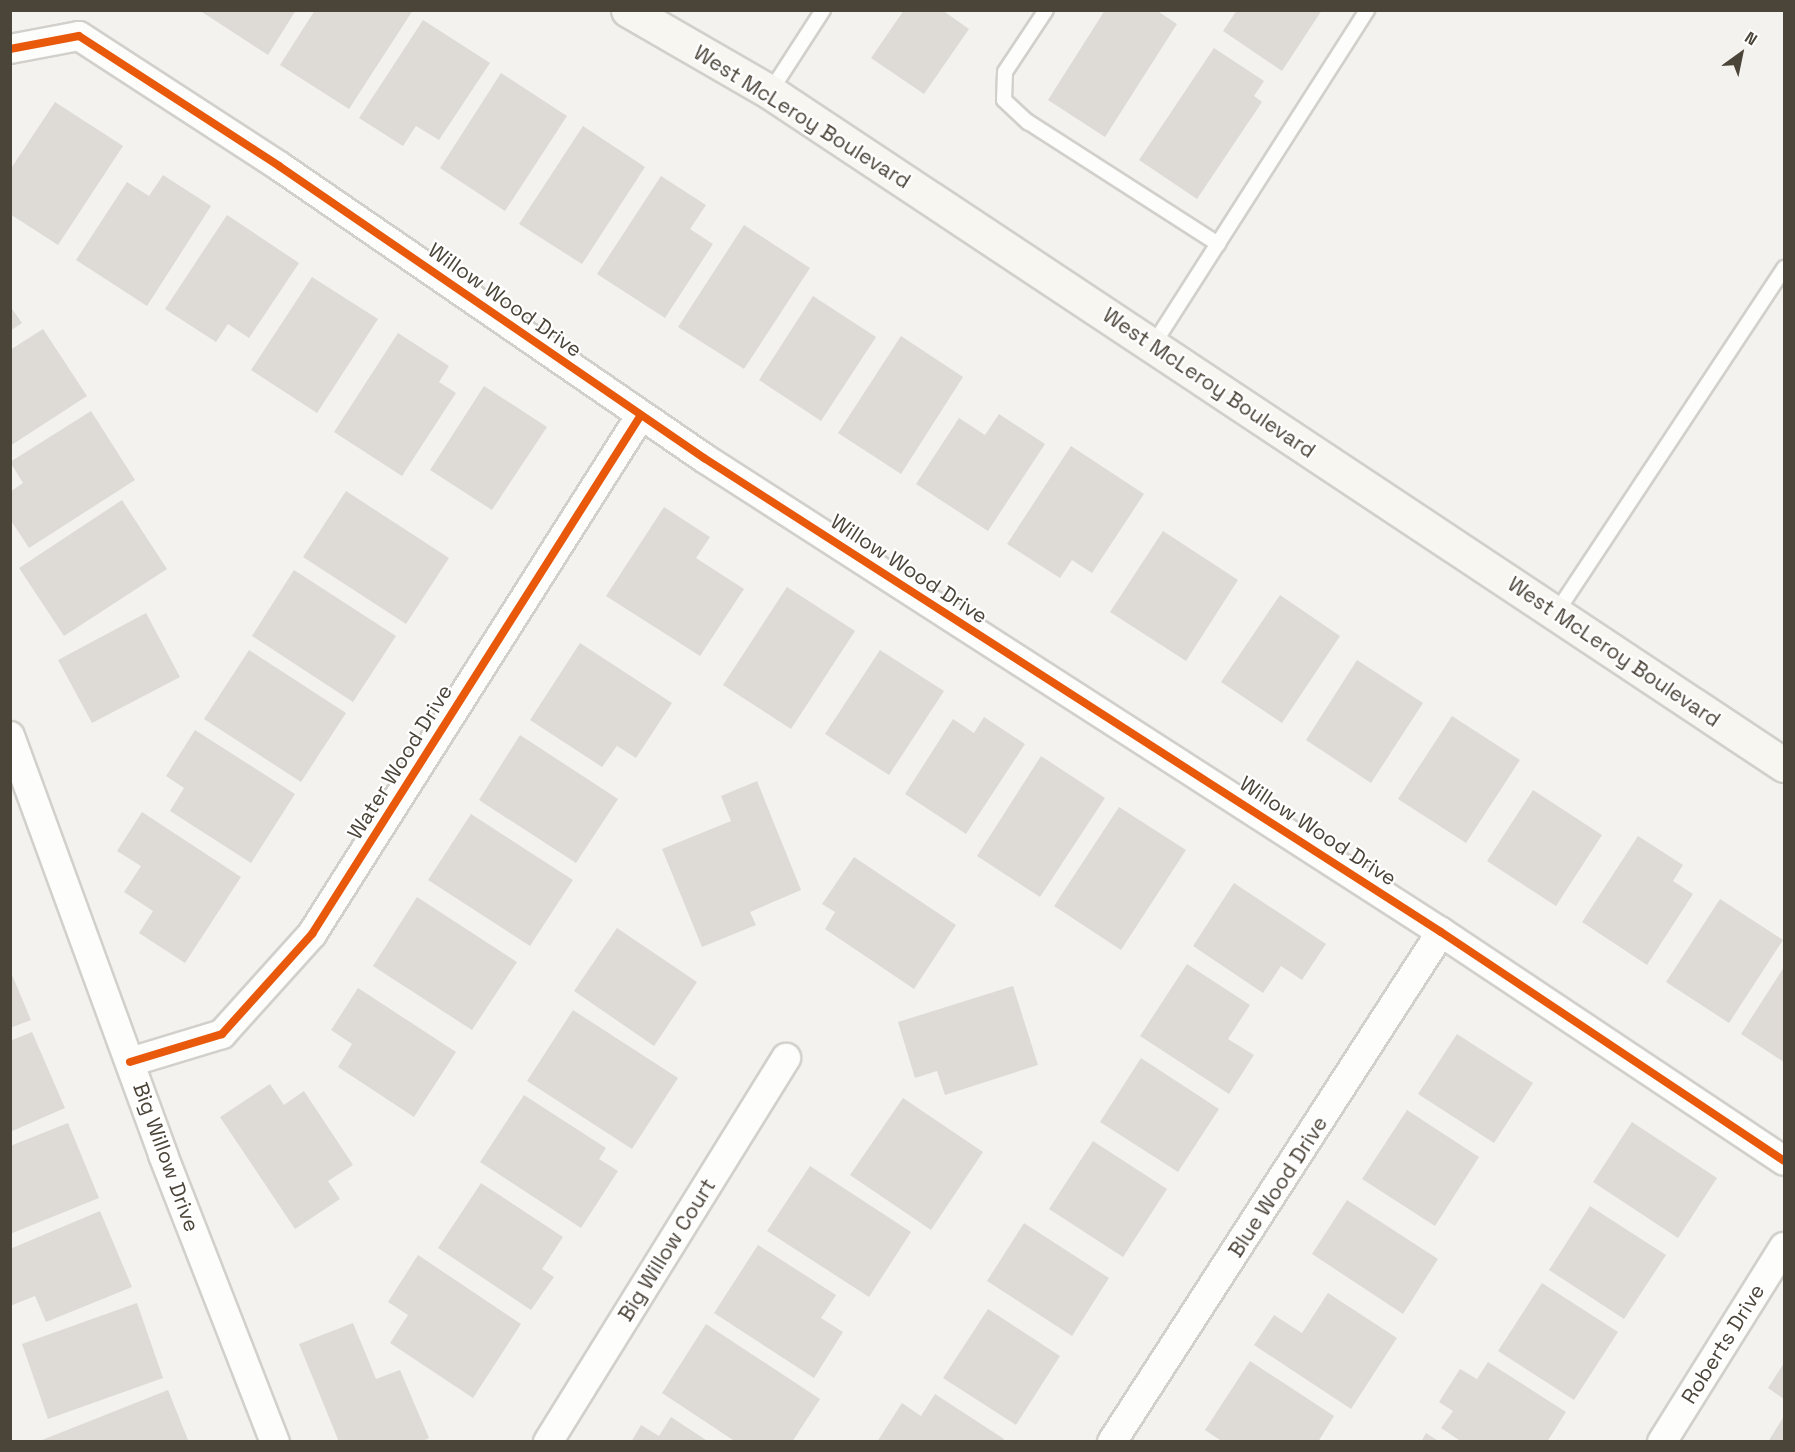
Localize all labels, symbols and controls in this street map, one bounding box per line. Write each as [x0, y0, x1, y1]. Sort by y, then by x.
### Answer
north arrow [1711, 24, 1771, 84]
text: N [1741, 27, 1761, 50]
street label: West McLeroy Boulevard [689, 40, 915, 194]
street label: Willow Wood Drive [423, 237, 587, 363]
street label: West McLeroy Boulevard [1098, 302, 1320, 464]
street label: Willow Wood Drive [826, 509, 992, 629]
street label: West McLeroy Boulevard [1503, 571, 1725, 733]
street label: Water Wood Drive [342, 680, 458, 844]
street label: Willow Wood Drive [1235, 771, 1401, 891]
street label: Big Willow Drive [127, 1079, 205, 1235]
street label: Blue Wood Drive [1223, 1112, 1333, 1262]
street label: Big Willow Court [613, 1174, 721, 1326]
street label: Roberts Drive [1676, 1279, 1770, 1409]

